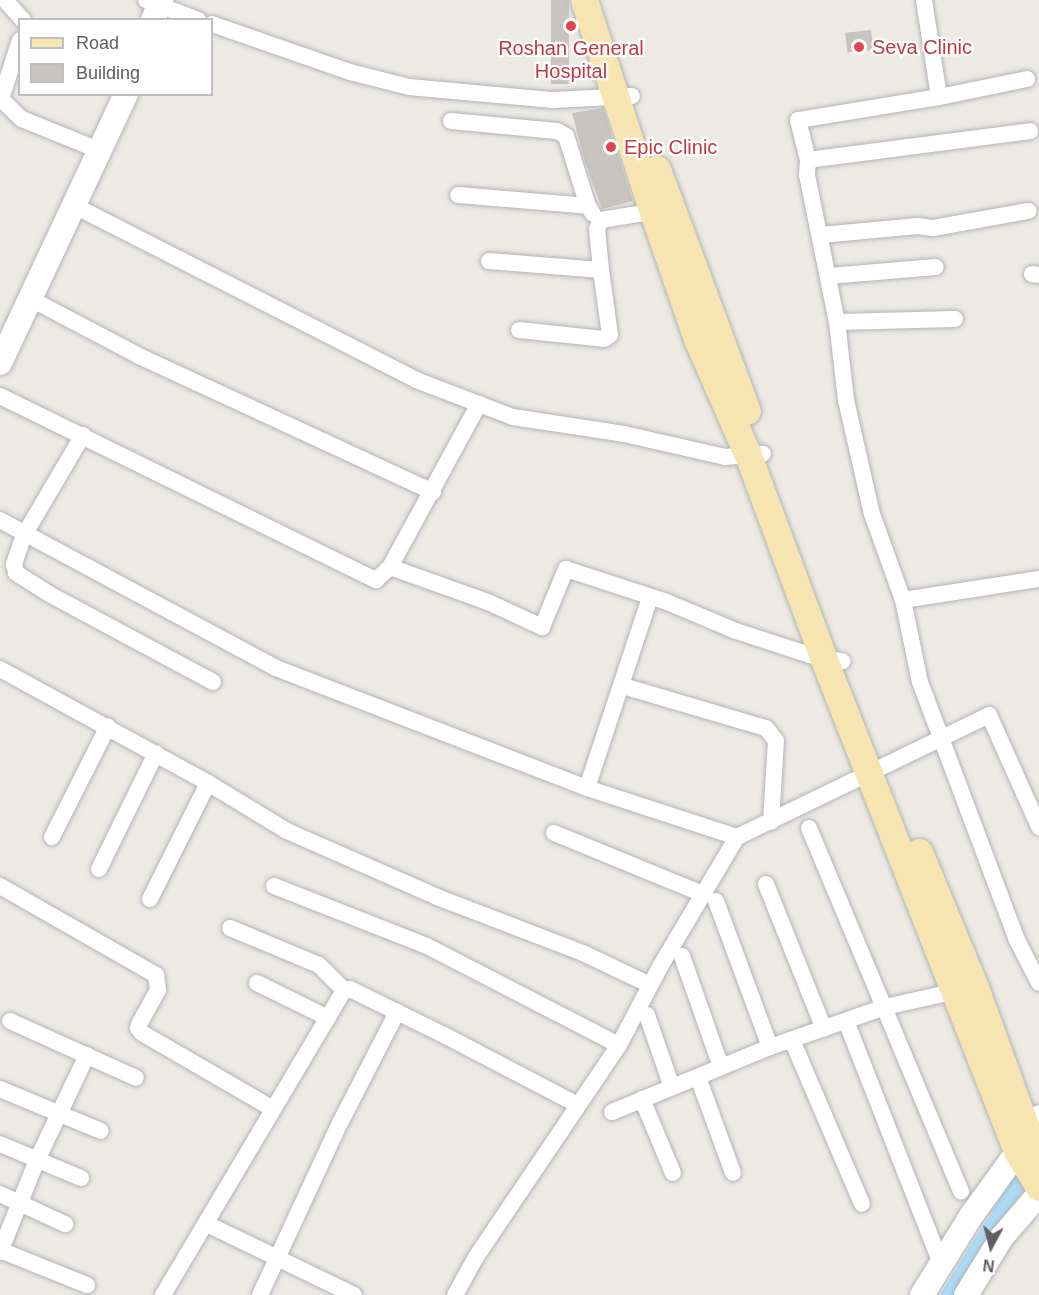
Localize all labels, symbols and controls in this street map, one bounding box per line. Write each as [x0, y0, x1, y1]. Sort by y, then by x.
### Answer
marker: Roshan General Hospital [562, 17, 580, 35]
legend [18, 18, 213, 96]
text: Road [76, 33, 119, 53]
place label: Seva Clinic [872, 35, 972, 59]
place label: Roshan General Hospital [498, 37, 644, 84]
marker: Seva Clinic [850, 38, 868, 56]
text: Building [76, 63, 140, 83]
place label: Epic Clinic [624, 135, 717, 159]
marker: Epic Clinic [602, 138, 620, 156]
north arrow [961, 1217, 1021, 1277]
text: N [982, 1256, 996, 1275]

